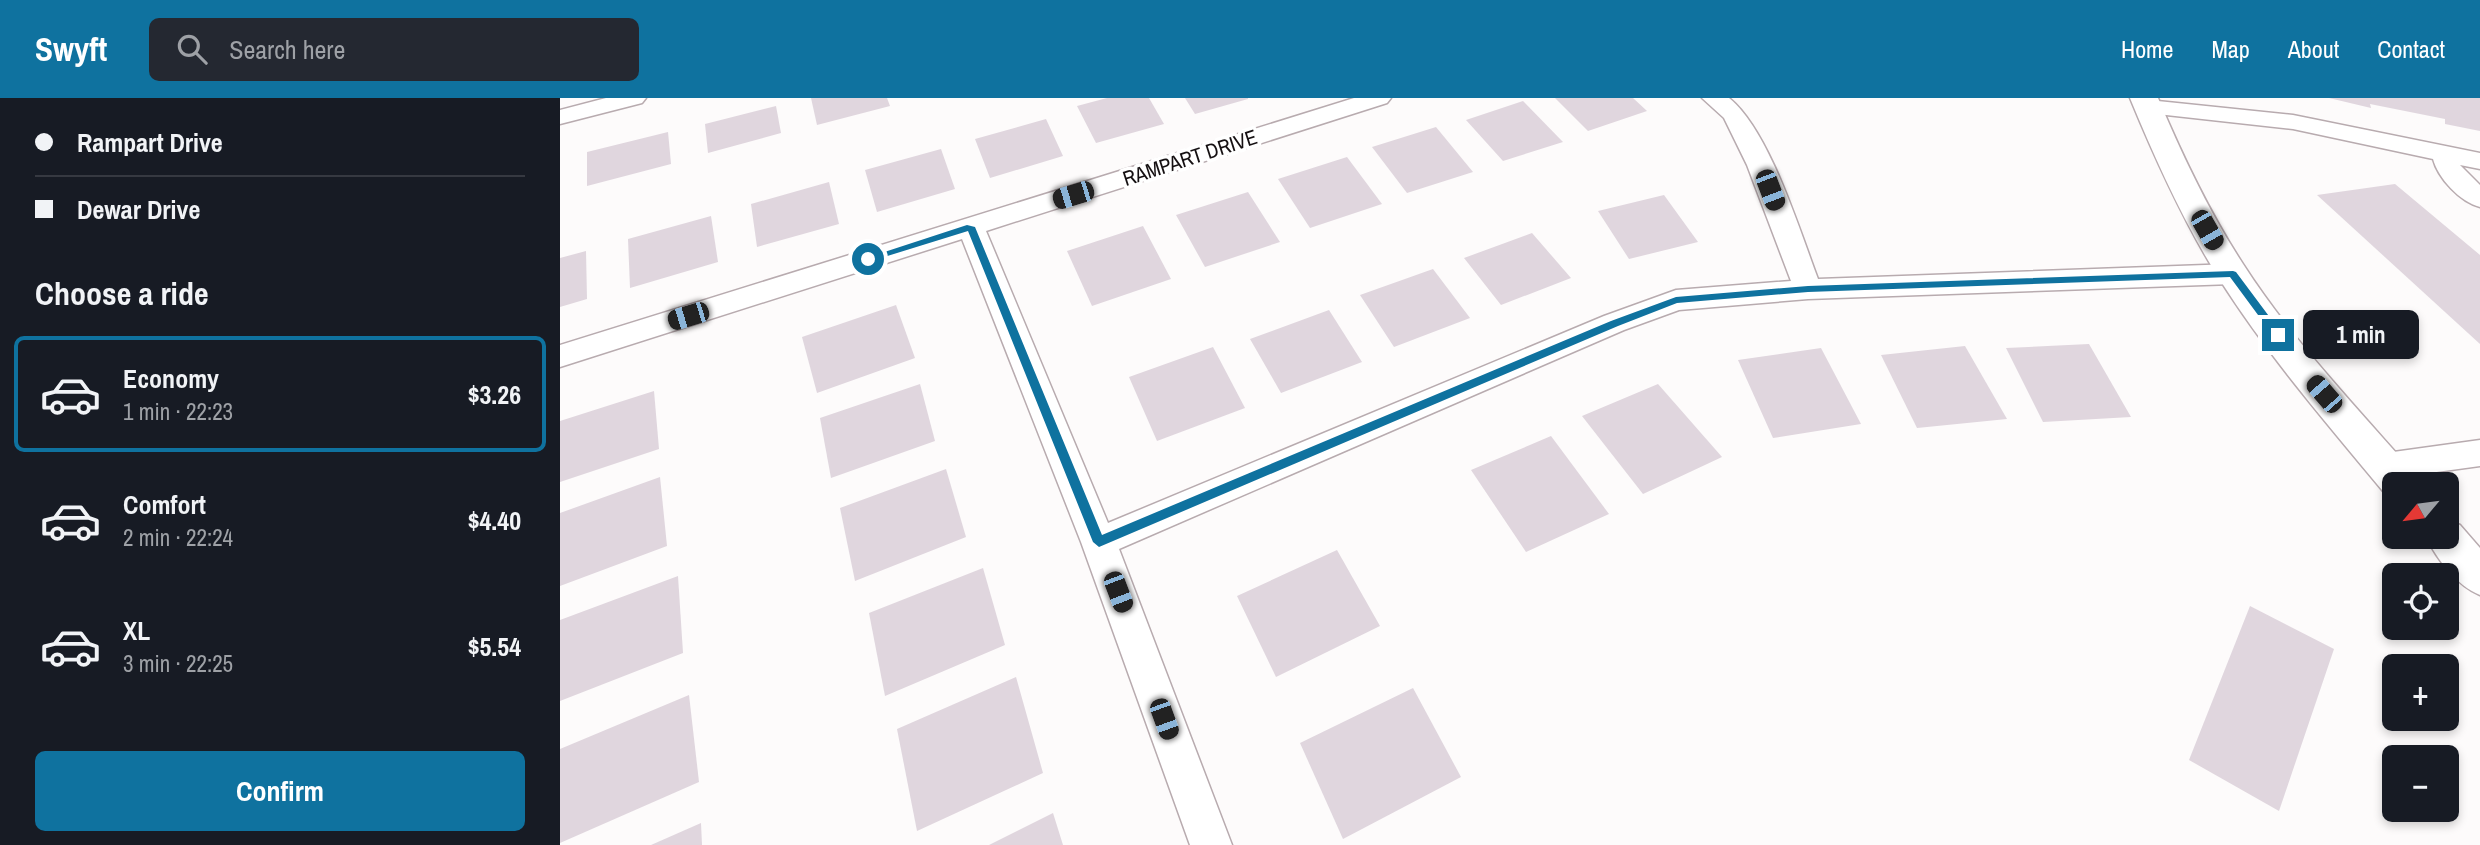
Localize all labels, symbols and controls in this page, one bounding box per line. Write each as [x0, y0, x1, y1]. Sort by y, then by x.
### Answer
search box [149, 18, 639, 81]
text: Swyft [35, 27, 107, 71]
icon: search [173, 30, 211, 68]
text: Search here [229, 32, 345, 67]
text: Home [2121, 33, 2173, 65]
text: Map [2211, 33, 2250, 65]
text: About [2288, 33, 2339, 65]
text: Contact [2377, 33, 2445, 65]
street label: RAMPART DRIVE [1119, 122, 1261, 193]
text: Rampart Drive [77, 125, 223, 160]
car [1753, 167, 1788, 213]
car [1050, 179, 1097, 211]
text: Dewar Drive [77, 192, 200, 227]
car [2188, 207, 2227, 253]
route start [852, 243, 884, 275]
text: Choose a ride [35, 272, 209, 315]
car [665, 300, 712, 332]
callout: 1 min [2302, 310, 2418, 360]
route end [2262, 319, 2294, 351]
text: 1 min [2336, 319, 2386, 350]
text: Economy [123, 361, 219, 396]
icon: car [39, 363, 102, 426]
car [2303, 371, 2346, 417]
text: $3.26 [468, 377, 521, 412]
text: 1 min · 22:23 [123, 396, 233, 427]
north arrow [2382, 472, 2459, 550]
map controls [2382, 472, 2459, 822]
text: Comfort [123, 487, 206, 522]
icon: car [39, 489, 102, 552]
text: $4.40 [468, 503, 521, 538]
text: 2 min · 22:24 [123, 522, 233, 553]
button: locate [2382, 563, 2459, 640]
car [1101, 569, 1136, 615]
text: XL [123, 613, 150, 648]
icon: car [39, 615, 102, 678]
text: $5.54 [468, 629, 521, 664]
text: 3 min · 22:25 [123, 648, 233, 679]
button: + [2382, 654, 2459, 731]
car [1147, 696, 1182, 742]
button: − [2382, 745, 2459, 822]
button: Confirm [35, 751, 525, 831]

